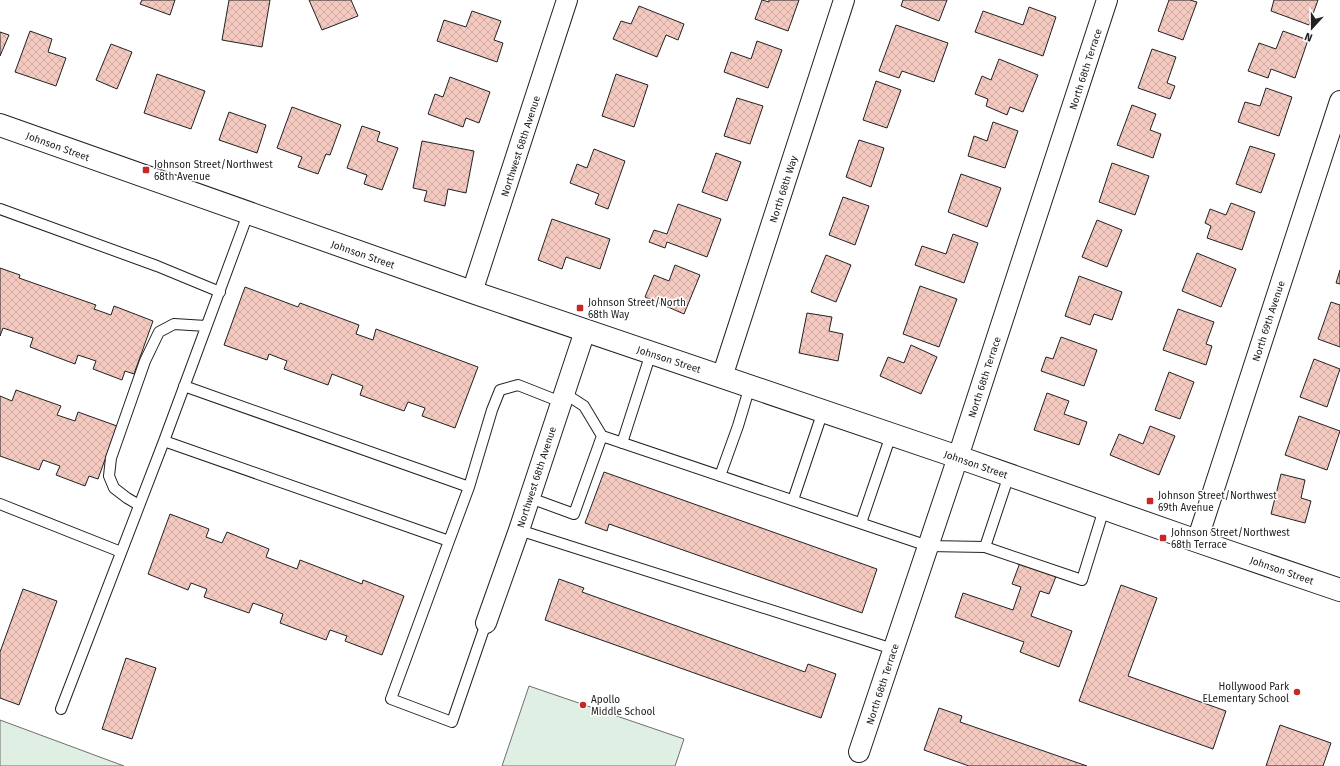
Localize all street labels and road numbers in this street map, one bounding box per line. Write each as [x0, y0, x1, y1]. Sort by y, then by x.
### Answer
street label: North 68th Terrace [1067, 27, 1105, 111]
street label: Northwest 68th Avenue [499, 94, 543, 198]
street label: Johnson Street [24, 130, 91, 164]
street label: North 68th Way [767, 154, 800, 224]
street label: Johnson Street [329, 238, 397, 272]
street label: North 69th Avenue [1250, 279, 1288, 363]
street label: North 68th Terrace [966, 335, 1004, 419]
street label: Johnson Street [635, 344, 703, 376]
street label: Northwest 68th Avenue [515, 425, 559, 529]
street label: Johnson Street [942, 448, 1010, 482]
street label: Johnson Street [1248, 554, 1316, 588]
street label: North 68th Terrace [864, 642, 902, 726]

